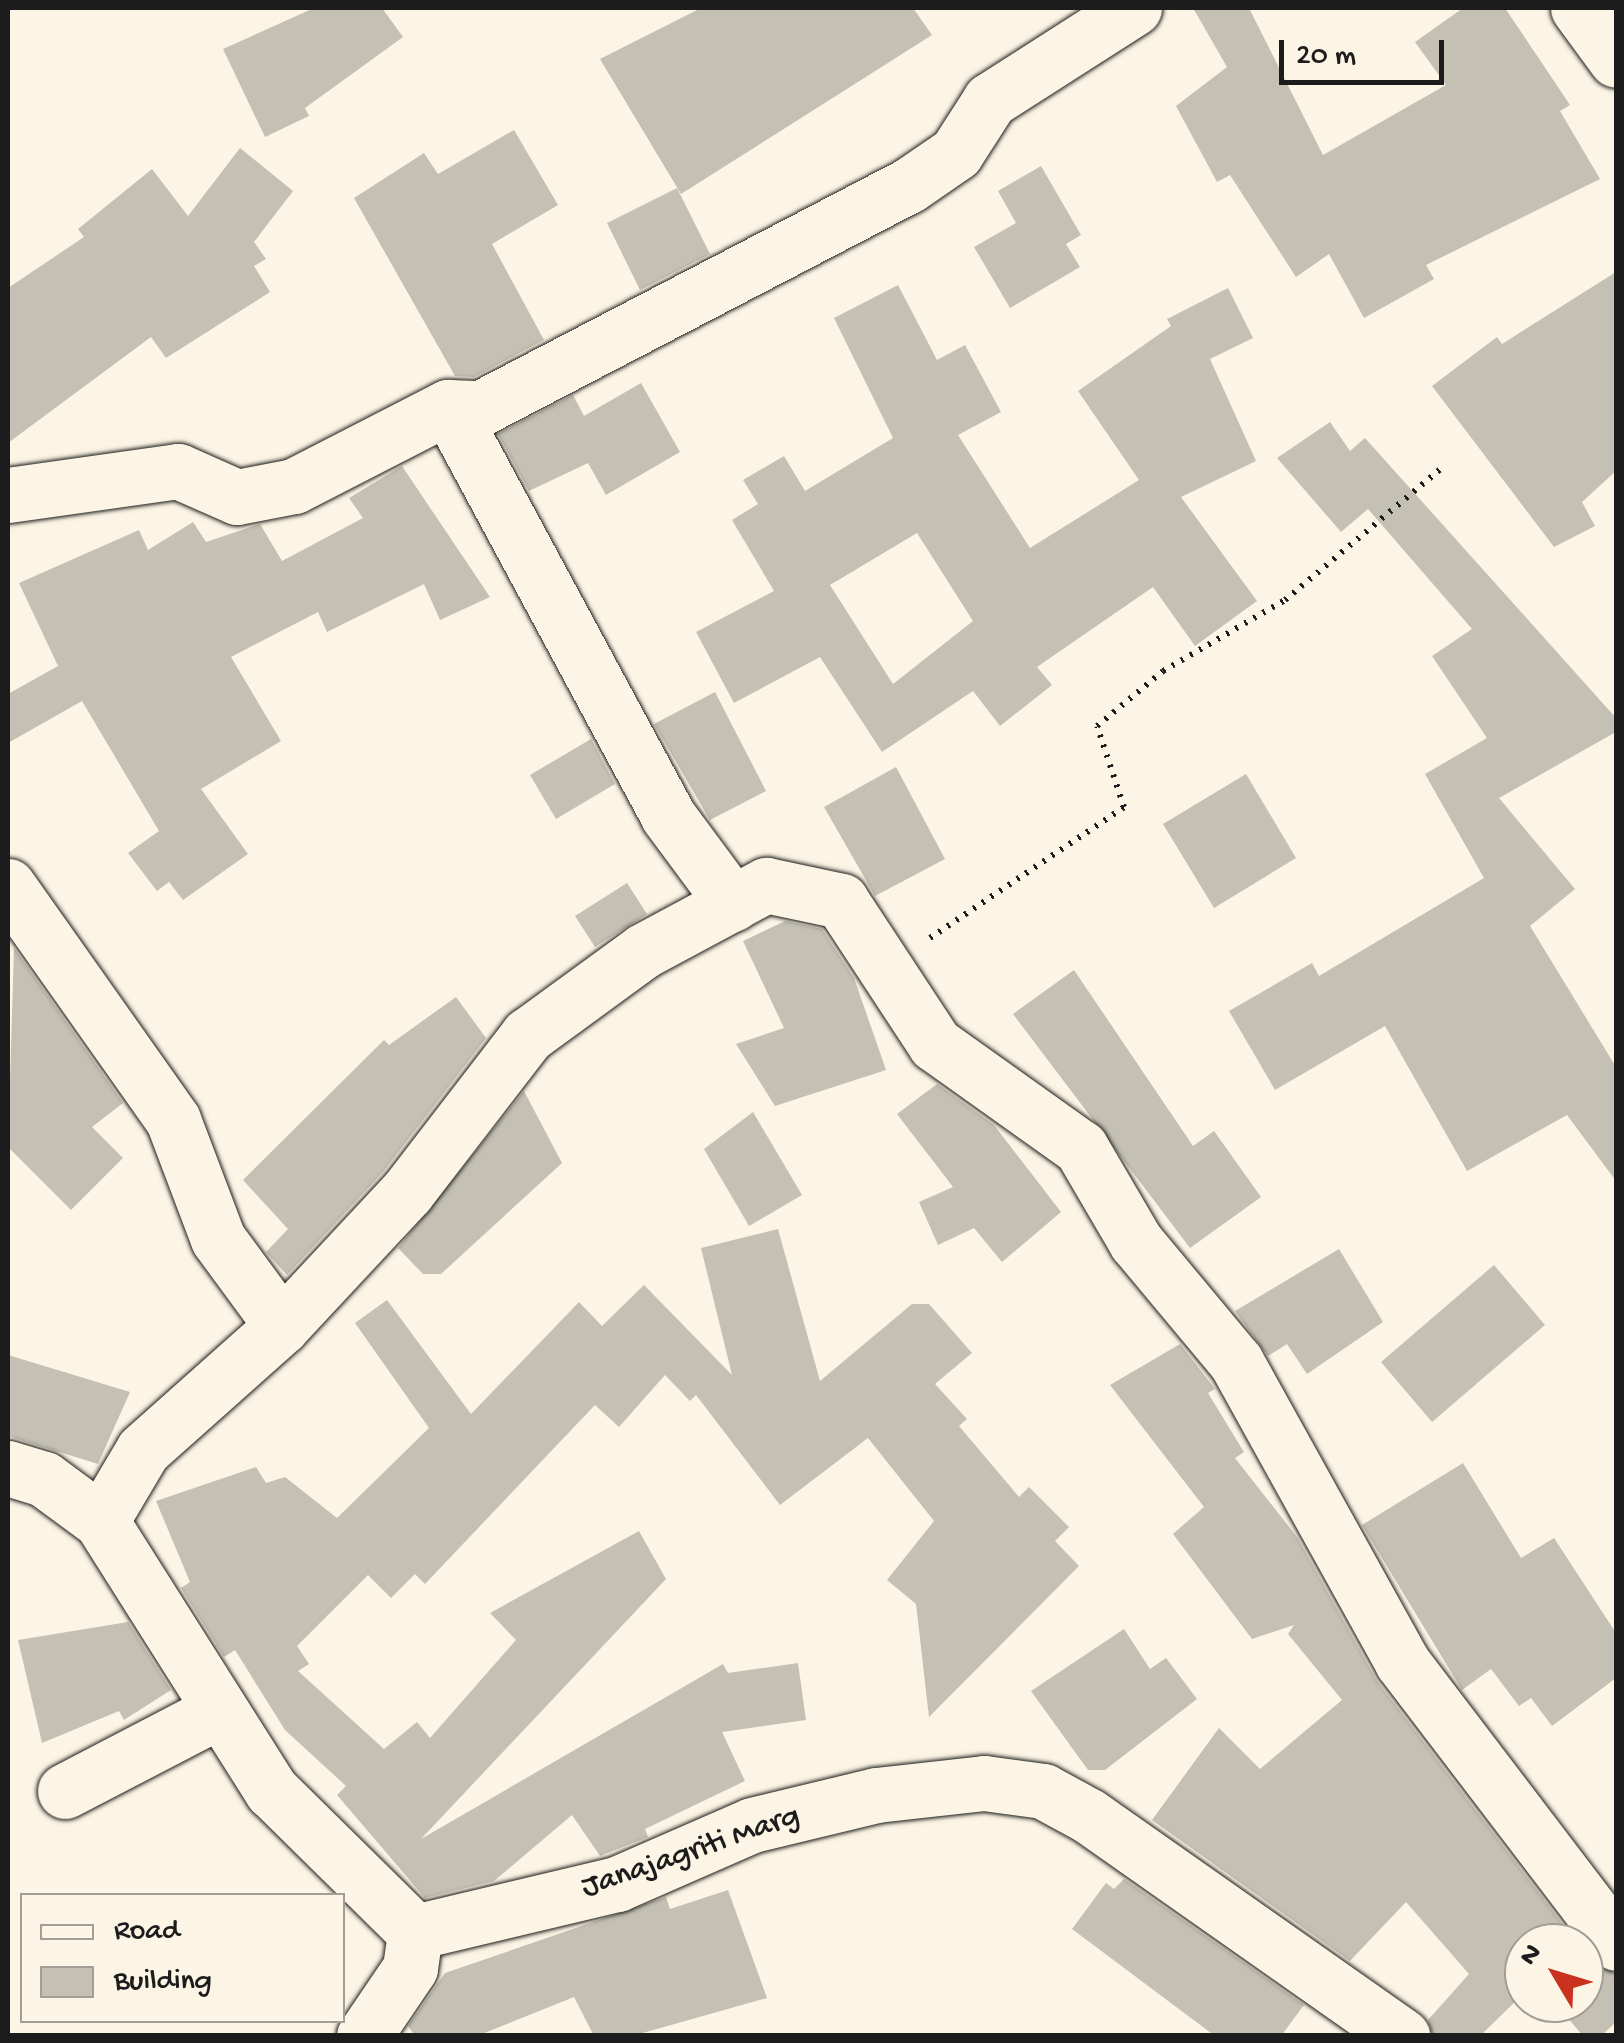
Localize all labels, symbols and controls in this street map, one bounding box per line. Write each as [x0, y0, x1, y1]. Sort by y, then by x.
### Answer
scale bar [1284, 20, 1449, 82]
text: 20 m [1296, 40, 1356, 75]
street label: Janajagriti Marg [577, 1798, 805, 1908]
legend [20, 1893, 345, 2023]
text: Road [114, 1915, 180, 1950]
north arrow [1504, 1923, 1604, 2023]
text: N [1513, 1938, 1550, 1973]
text: Building [114, 1965, 212, 2000]

